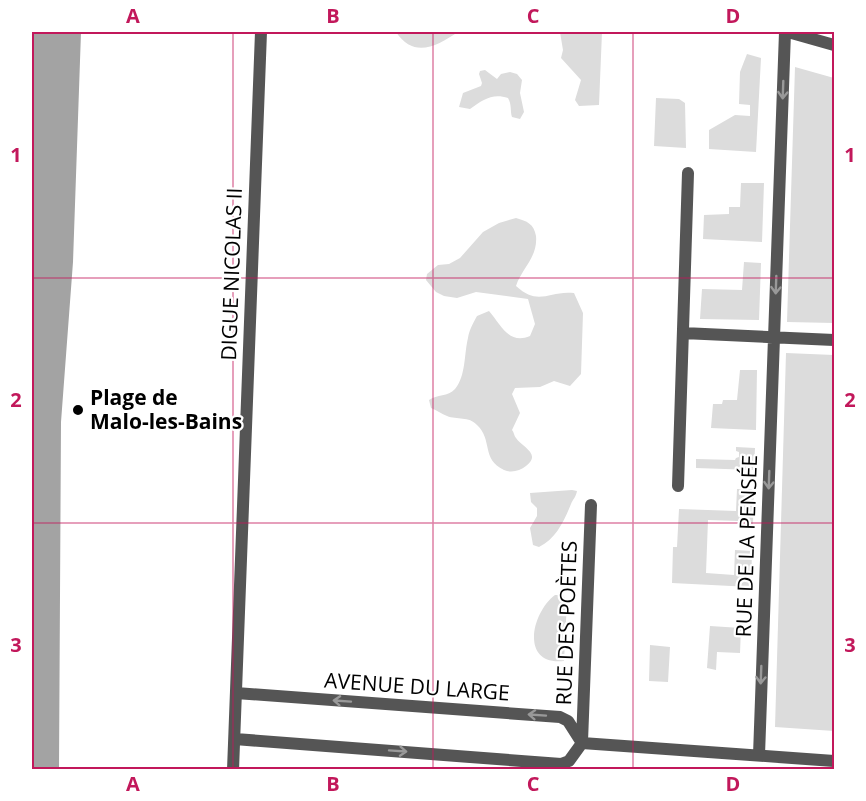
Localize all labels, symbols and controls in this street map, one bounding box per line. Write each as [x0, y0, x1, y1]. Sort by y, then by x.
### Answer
text: A [126, 2, 140, 29]
text: B [326, 2, 340, 29]
text: C [527, 2, 540, 29]
text: D [726, 2, 740, 29]
one-way arrow [777, 79, 788, 99]
text: 1 [10, 141, 22, 168]
text: 1 [844, 141, 856, 168]
street label: DIGUE NICOLAS II [214, 187, 248, 361]
one-way arrow [770, 274, 781, 294]
place label: Plage de Malo-les-Bains [90, 383, 242, 435]
text: 2 [10, 386, 22, 413]
text: 2 [844, 386, 856, 413]
marker: Plage de Malo-les-Bains [71, 403, 85, 417]
street label: RUE DE LA PENSÉE [729, 454, 763, 638]
one-way arrow [763, 469, 774, 489]
street label: RUE DES POÈTES [549, 540, 583, 706]
text: 3 [10, 631, 22, 658]
text: 3 [844, 631, 856, 658]
one-way arrow [756, 664, 767, 684]
street label: AVENUE DU LARGE [323, 666, 511, 706]
one-way arrow [333, 695, 353, 706]
one-way arrow [527, 710, 547, 721]
one-way arrow [387, 746, 407, 757]
text: A [126, 770, 140, 797]
text: B [326, 770, 340, 797]
text: C [527, 770, 540, 797]
text: D [726, 770, 740, 797]

